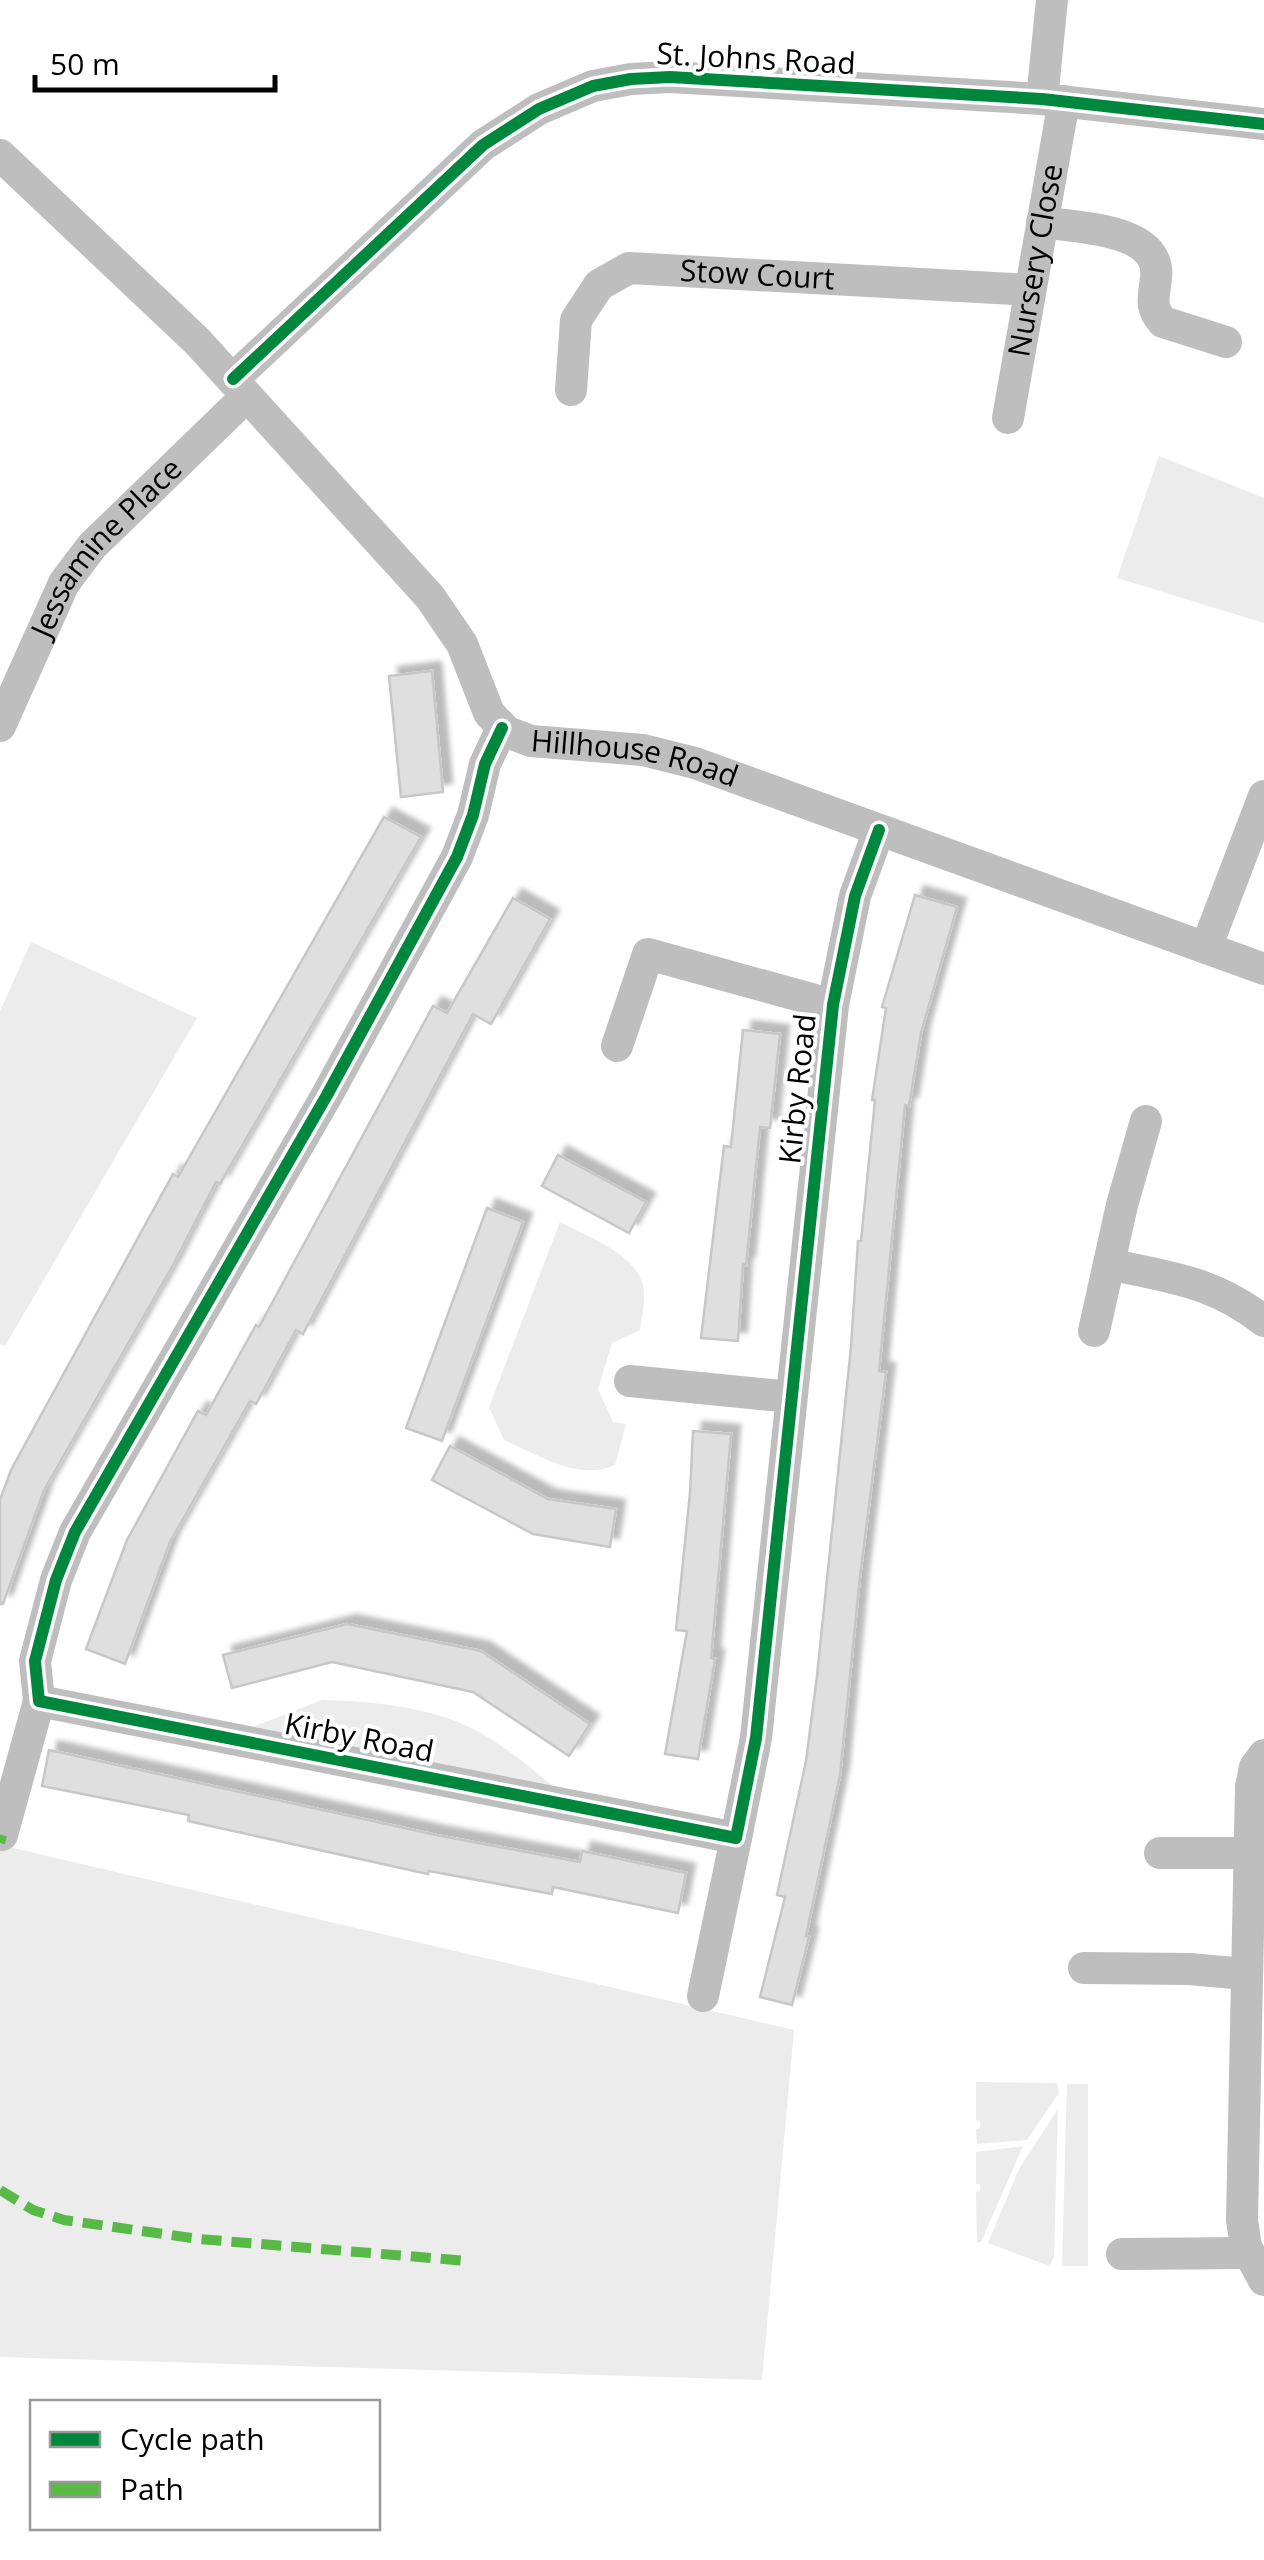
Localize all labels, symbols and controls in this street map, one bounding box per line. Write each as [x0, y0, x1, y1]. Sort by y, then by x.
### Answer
scale bar [35, 30, 275, 92]
street label: St. Johns Road [655, 32, 857, 83]
text: 50 m [50, 43, 120, 84]
street label: Nursery Close [997, 160, 1072, 360]
street label: Stow Court [679, 249, 836, 298]
street label: Jessamine Place [19, 448, 190, 646]
street label: Hillhouse Road [529, 719, 744, 796]
street label: Kirby Road [768, 1012, 825, 1166]
street label: Kirby Road [281, 1702, 437, 1771]
legend [30, 2400, 380, 2530]
text: Cycle path [120, 2418, 265, 2459]
text: Path [120, 2468, 184, 2509]

